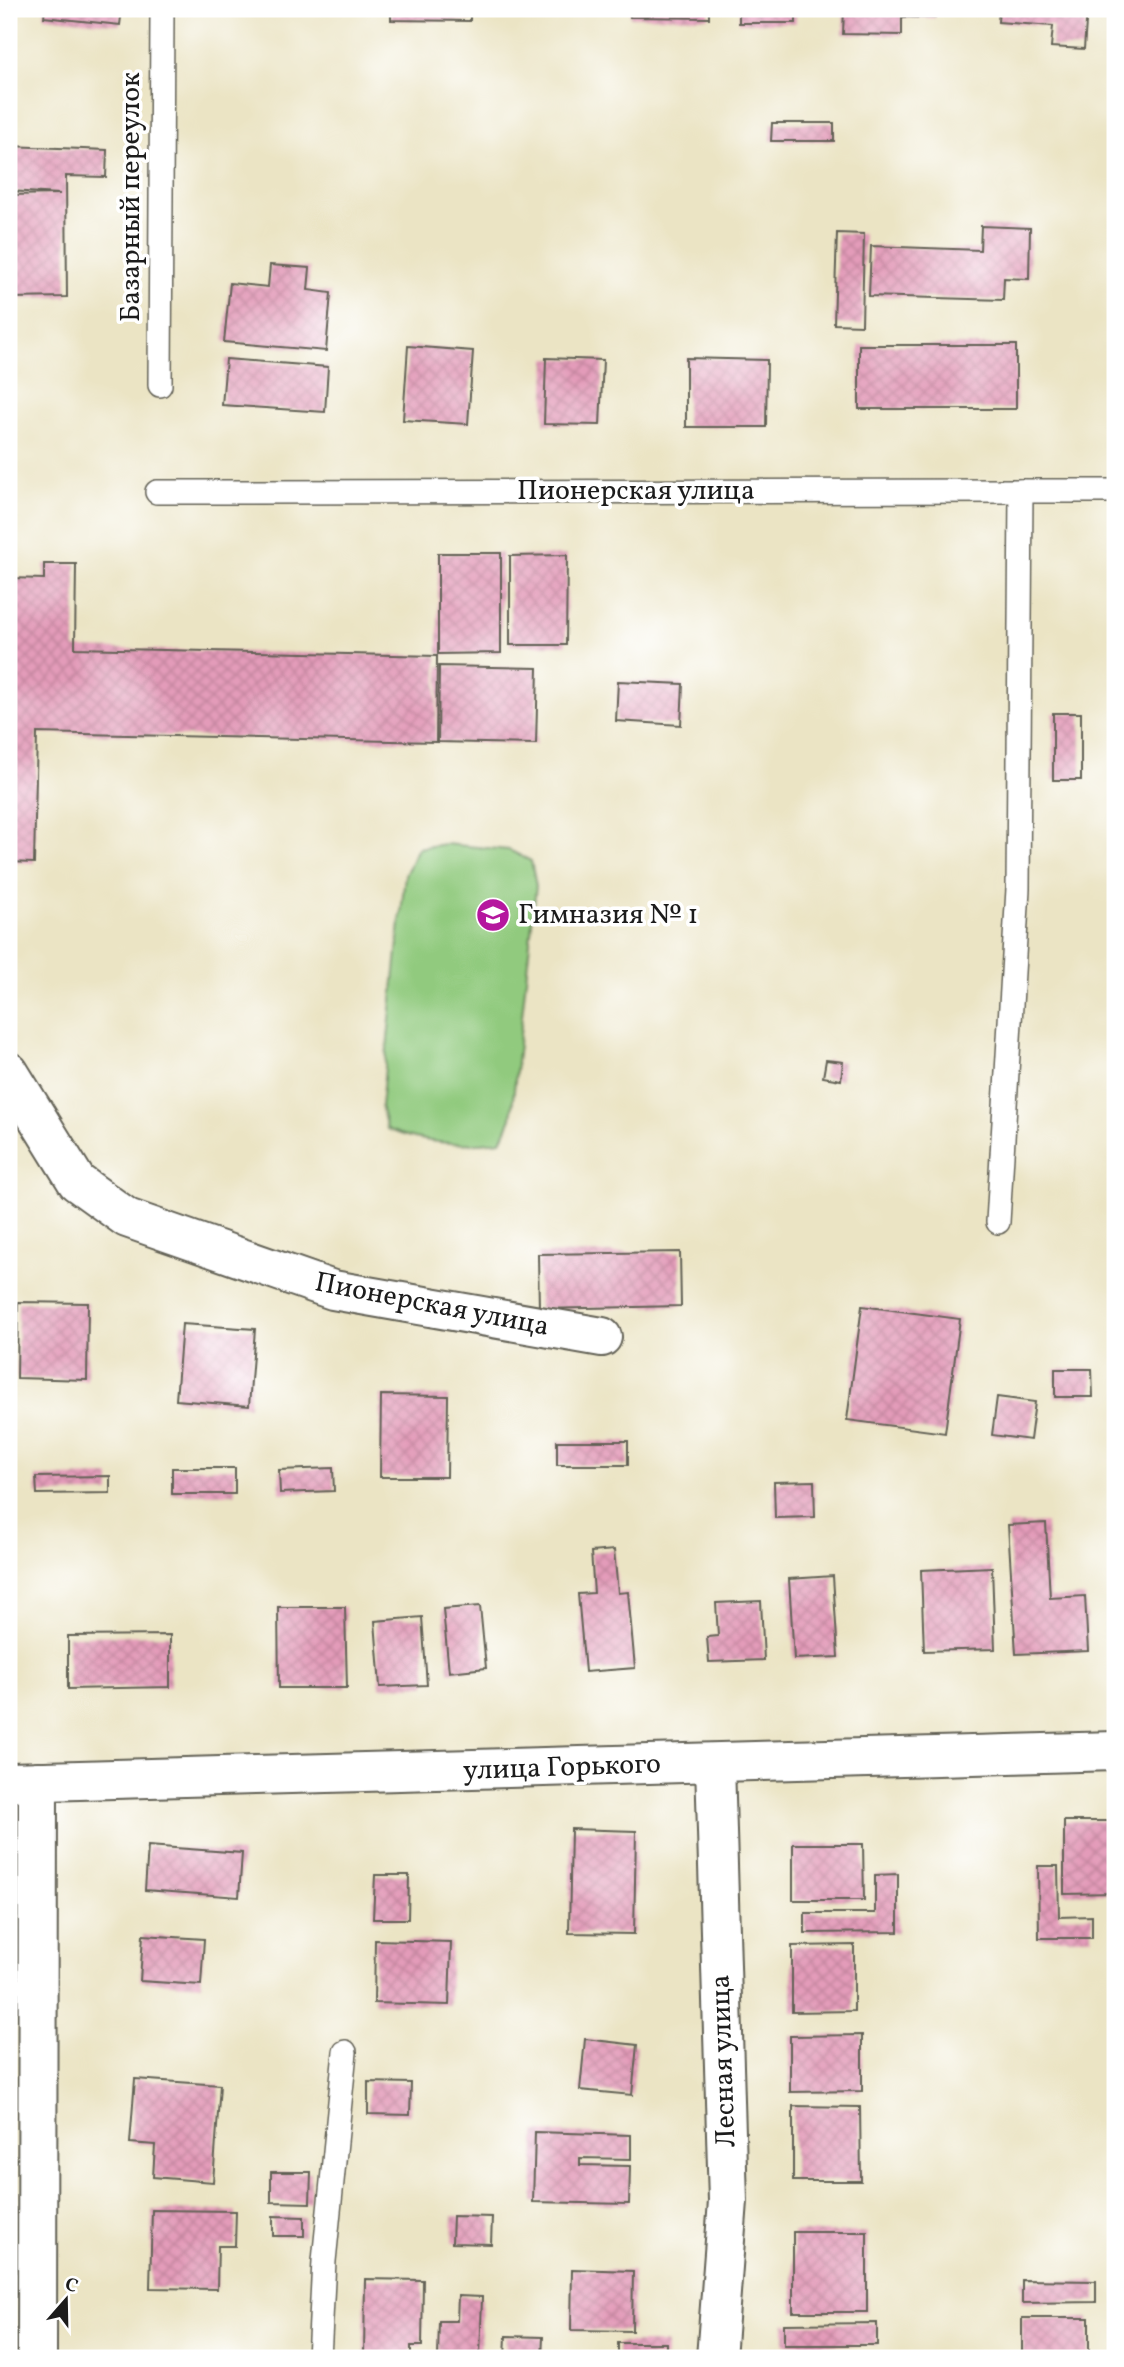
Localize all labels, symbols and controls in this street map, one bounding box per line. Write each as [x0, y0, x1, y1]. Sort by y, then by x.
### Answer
street label: Базарный переулок [112, 72, 151, 322]
street label: Пионерская улица [517, 472, 755, 511]
school or university icon: Гимназия № 1 [474, 896, 512, 934]
place label: Гимназия № 1 [518, 896, 698, 935]
street label: Пионерская улица [312, 1263, 552, 1347]
street label: улица Горького [462, 1745, 662, 1791]
street label: Лесная улица [701, 1974, 747, 2148]
north arrow [32, 2266, 102, 2336]
text: С [61, 2272, 81, 2300]

